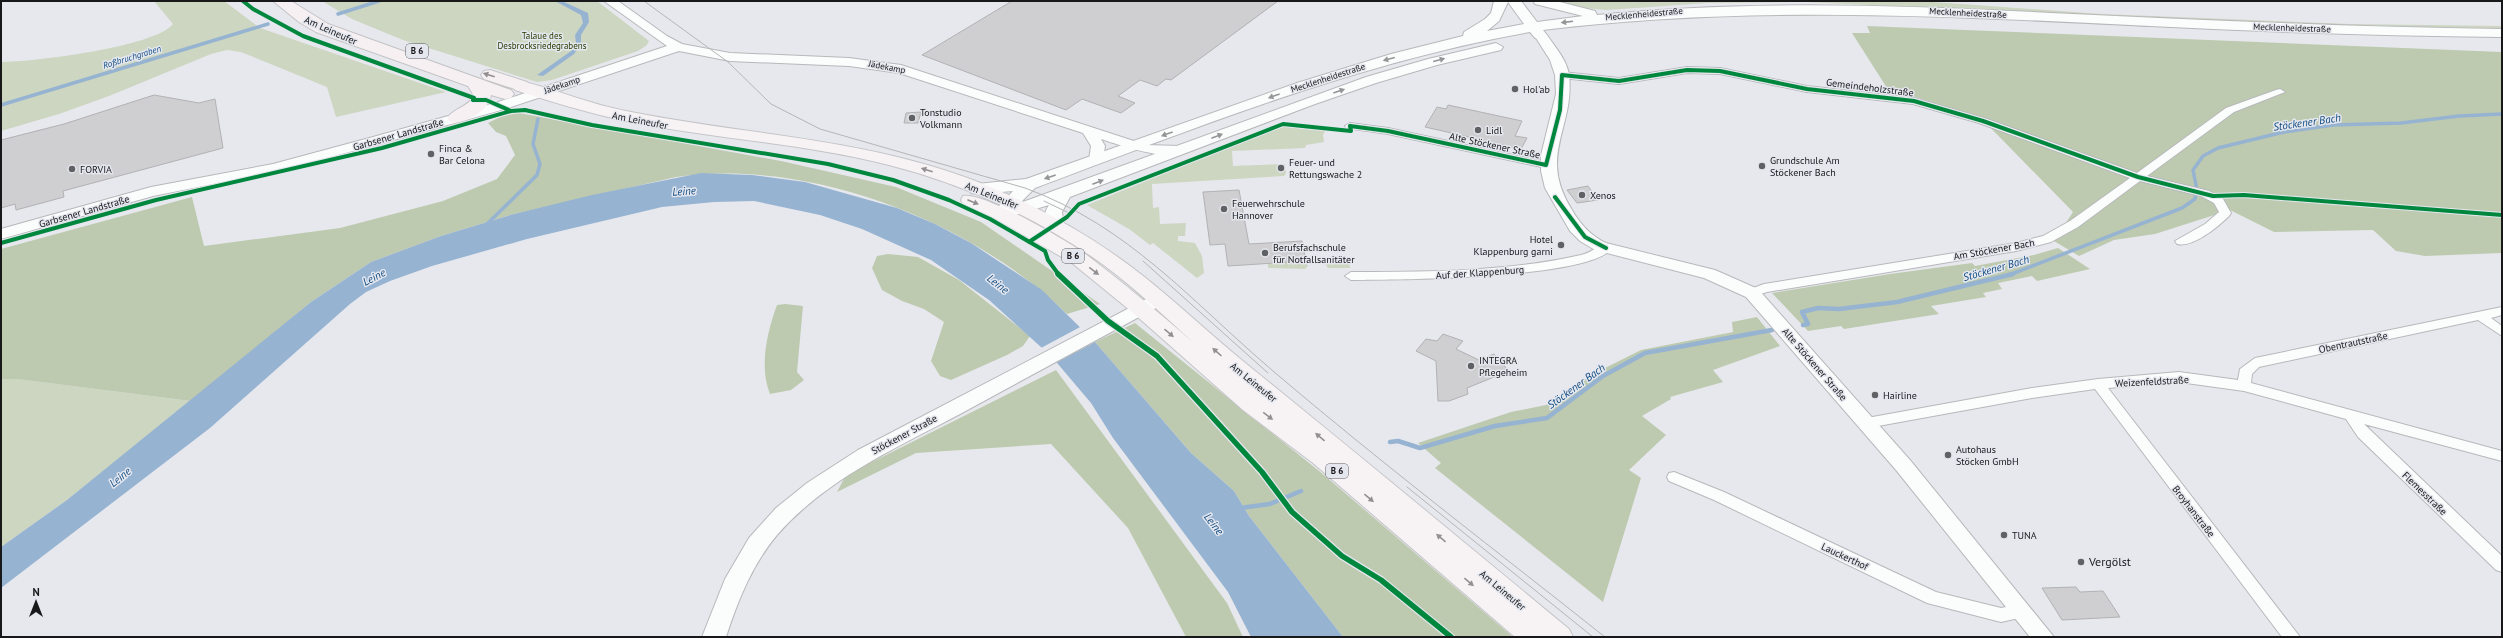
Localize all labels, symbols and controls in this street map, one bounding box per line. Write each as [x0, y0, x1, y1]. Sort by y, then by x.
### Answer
street label: Mecklenheidestraße [1605, 5, 1684, 22]
street label: Mecklenheidestraße [1929, 5, 2008, 20]
street label: Am Leineufer [302, 13, 360, 48]
one-way arrow [1561, 19, 1573, 25]
street label: Mecklenheidestraße [2253, 21, 2331, 34]
park label: Talaue des Desbrocksriedegrabens [497, 30, 587, 51]
water label: Roßbruchgraben [101, 42, 163, 71]
road number: B 6 [406, 44, 428, 58]
one-way arrow [1383, 56, 1396, 62]
street label: Jädekamp [867, 57, 907, 76]
one-way arrow [1433, 57, 1445, 63]
street label: Mecklenheidestraße [1289, 60, 1367, 95]
one-way arrow [483, 72, 495, 78]
street label: Jädekamp [541, 73, 581, 96]
street label: Gemeindeholzstraße [1825, 76, 1915, 99]
place label: Hol'ab [1523, 83, 1550, 96]
marker: Hol'ab [1510, 84, 1520, 94]
one-way arrow [1333, 88, 1345, 94]
one-way arrow [1268, 93, 1280, 99]
place label: Tonstudio Volkmann [919, 106, 962, 131]
street label: Am Leineufer [611, 109, 669, 132]
water label: Stöckener Bach [2272, 110, 2342, 134]
marker: Tonstudio Volkmann [907, 113, 917, 123]
street label: Garbsener Landstraße [351, 115, 445, 154]
place label: Lidl [1486, 124, 1502, 137]
marker: Lidl [1473, 125, 1483, 135]
street label: Alte Stöckener Straße [1448, 129, 1542, 161]
one-way arrow [1161, 132, 1173, 138]
one-way arrow [1211, 132, 1223, 138]
place label: Finca & Bar Celona [439, 142, 485, 167]
marker: Finca & Bar Celona [426, 149, 436, 159]
place label: Grundschule Am Stöckener Bach [1770, 154, 1840, 179]
place label: Feuer- und Rettungswache 2 [1289, 156, 1362, 181]
marker: Grundschule Am Stöckener Bach [1757, 161, 1767, 171]
place label: FORVIA [80, 163, 112, 176]
marker: Feuer- und Rettungswache 2 [1276, 163, 1286, 173]
marker: FORVIA [67, 164, 77, 174]
one-way arrow [921, 167, 933, 173]
one-way arrow [1043, 174, 1055, 180]
street label: Am Leineufer [963, 179, 1021, 212]
one-way arrow [1093, 179, 1105, 185]
water label: Leine [672, 183, 696, 199]
place label: Xenos [1590, 189, 1616, 202]
marker: Xenos [1577, 190, 1587, 200]
street label: Garbsener Landstraße [37, 192, 131, 231]
place label: Feuerwehrschule Hannover [1232, 197, 1305, 222]
one-way arrow [968, 199, 979, 205]
marker: Feuerwehrschule Hannover [1219, 204, 1229, 214]
place label: Hotel Klappenburg garni [1474, 233, 1553, 258]
street label: Am Stöckener Bach [1952, 236, 2036, 263]
marker: Hotel Klappenburg garni [1556, 240, 1566, 250]
place label: Berufsfachschule für Notfallsanitäter [1273, 241, 1355, 266]
marker: Berufsfachschule für Notfallsanitäter [1260, 248, 1270, 258]
road number: B 6 [1062, 249, 1084, 263]
water label: Stöckener Bach [1961, 252, 2031, 284]
street label: Auf der Klappenburg [1435, 263, 1525, 282]
water label: Leine [360, 265, 388, 289]
one-way arrow [1089, 267, 1100, 276]
water label: Leine [984, 271, 1012, 297]
street label: Alte Stöckener Straße [1779, 325, 1850, 404]
one-way arrow [1164, 328, 1173, 337]
street label: Obentrautstraße [2317, 329, 2389, 356]
one-way arrow [1213, 348, 1222, 357]
place label: INTEGRA Pflegeheim [1479, 354, 1527, 379]
street label: Am Leineufer [1228, 360, 1280, 406]
water label: Stöckener Bach [1544, 360, 1608, 412]
marker: INTEGRA Pflegeheim [1466, 361, 1476, 371]
street label: Weizenfeldstraße [2115, 373, 2189, 390]
place label: Hairline [1883, 389, 1917, 402]
marker: Hairline [1870, 390, 1880, 400]
street label: Stöckener Straße [869, 412, 939, 457]
one-way arrow [1263, 412, 1274, 421]
one-way arrow [1315, 432, 1326, 441]
place label: Autohaus Stöcken GmbH [1956, 443, 2019, 468]
marker: Autohaus Stöcken GmbH [1943, 450, 1953, 460]
water label: Leine [106, 464, 134, 490]
road number: B 6 [1326, 464, 1348, 478]
street label: Flemesstraße [2399, 469, 2450, 518]
street label: Broyhanstraße [2169, 483, 2218, 540]
one-way arrow [1364, 493, 1375, 502]
water label: Leine [1201, 510, 1227, 538]
place label: TUNA [2012, 529, 2037, 542]
marker: TUNA [1999, 530, 2009, 540]
one-way arrow [1436, 533, 1447, 542]
street label: Lauckerthof [1819, 540, 1871, 573]
place label: Vergölst [2088, 554, 2131, 569]
marker: Vergölst [2076, 557, 2086, 567]
street label: Am Leineufer [1477, 567, 1529, 614]
one-way arrow [1463, 577, 1474, 586]
north arrow [16, 582, 56, 622]
text: N [32, 585, 40, 599]

